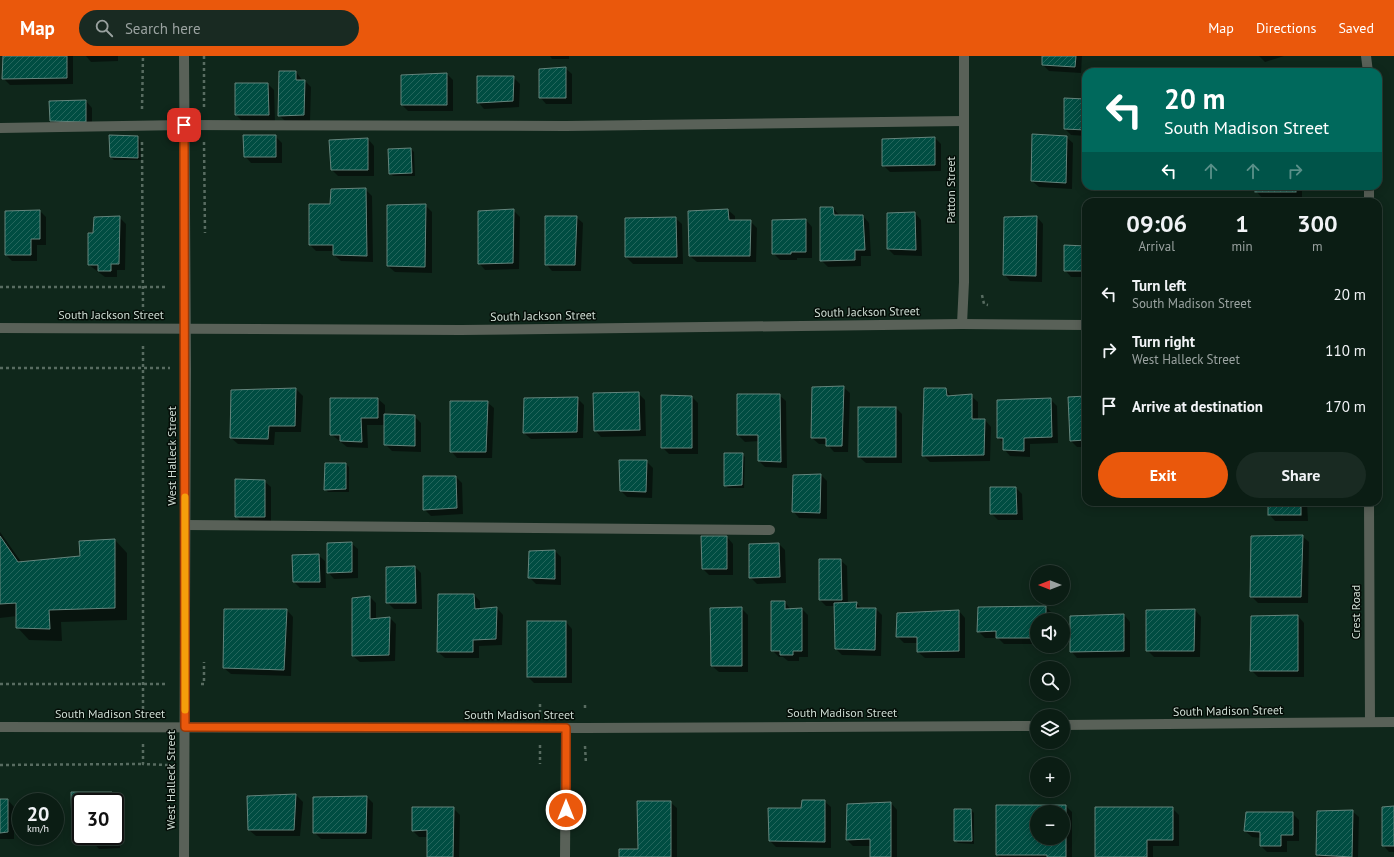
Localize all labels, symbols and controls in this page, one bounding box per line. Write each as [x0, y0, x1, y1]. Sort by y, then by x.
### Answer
search box [79, 10, 359, 46]
text: Map [20, 16, 55, 40]
icon: search [93, 17, 115, 39]
text: Search here [125, 19, 201, 38]
text: Map [1208, 19, 1234, 37]
text: Directions [1256, 19, 1316, 37]
text: Saved [1338, 19, 1374, 37]
text: 20 m [1164, 80, 1225, 117]
icon: left [1098, 84, 1150, 136]
pin [167, 108, 201, 142]
icon: arrive [173, 114, 195, 136]
text: South Madison Street [1164, 116, 1329, 139]
street label: Patton Street [943, 156, 958, 224]
icon: left [1158, 160, 1180, 182]
icon: ahead [1200, 160, 1222, 182]
icon: ahead [1242, 160, 1264, 182]
icon: right [1284, 160, 1306, 182]
text: 09:06 [1126, 208, 1187, 239]
text: 1 [1235, 208, 1249, 239]
text: 300 [1297, 208, 1338, 239]
text: Arrival [1139, 238, 1175, 255]
text: min [1231, 238, 1253, 255]
text: m [1312, 238, 1323, 255]
text: Turn left [1132, 276, 1186, 295]
icon: left [1098, 283, 1120, 305]
text: 20 m [1333, 285, 1366, 304]
text: South Madison Street [1132, 295, 1251, 312]
street label: South Jackson Street [814, 303, 920, 320]
street label: South Jackson Street [58, 307, 164, 322]
street label: South Jackson Street [490, 307, 596, 324]
text: Turn right [1132, 332, 1195, 351]
icon: right [1098, 339, 1120, 361]
text: 110 m [1325, 341, 1366, 360]
text: West Halleck Street [1132, 351, 1240, 368]
icon: arrive [1098, 395, 1120, 417]
text: Arrive at destination [1132, 397, 1263, 416]
text: 170 m [1325, 397, 1366, 416]
street label: West Halleck Street [164, 406, 179, 506]
button: Exit [1098, 452, 1228, 498]
button: Share [1236, 452, 1366, 498]
north arrow [1030, 565, 1070, 605]
map controls [1030, 565, 1070, 845]
street label: Crest Road [1348, 585, 1363, 639]
button: sound [1030, 613, 1070, 653]
button: search [1030, 661, 1070, 701]
street label: South Madison Street [1173, 702, 1283, 719]
street label: South Madison Street [787, 705, 897, 720]
street label: South Madison Street [55, 706, 165, 721]
street label: South Madison Street [464, 707, 574, 722]
button: layers [1030, 709, 1070, 749]
street label: West Halleck Street [163, 730, 178, 830]
button: + [1030, 757, 1070, 797]
position arrow [545, 789, 587, 831]
speed limit sign: 30 [72, 793, 124, 845]
text: 20 [27, 801, 49, 827]
button: − [1030, 805, 1070, 845]
text: km/h [27, 822, 49, 835]

